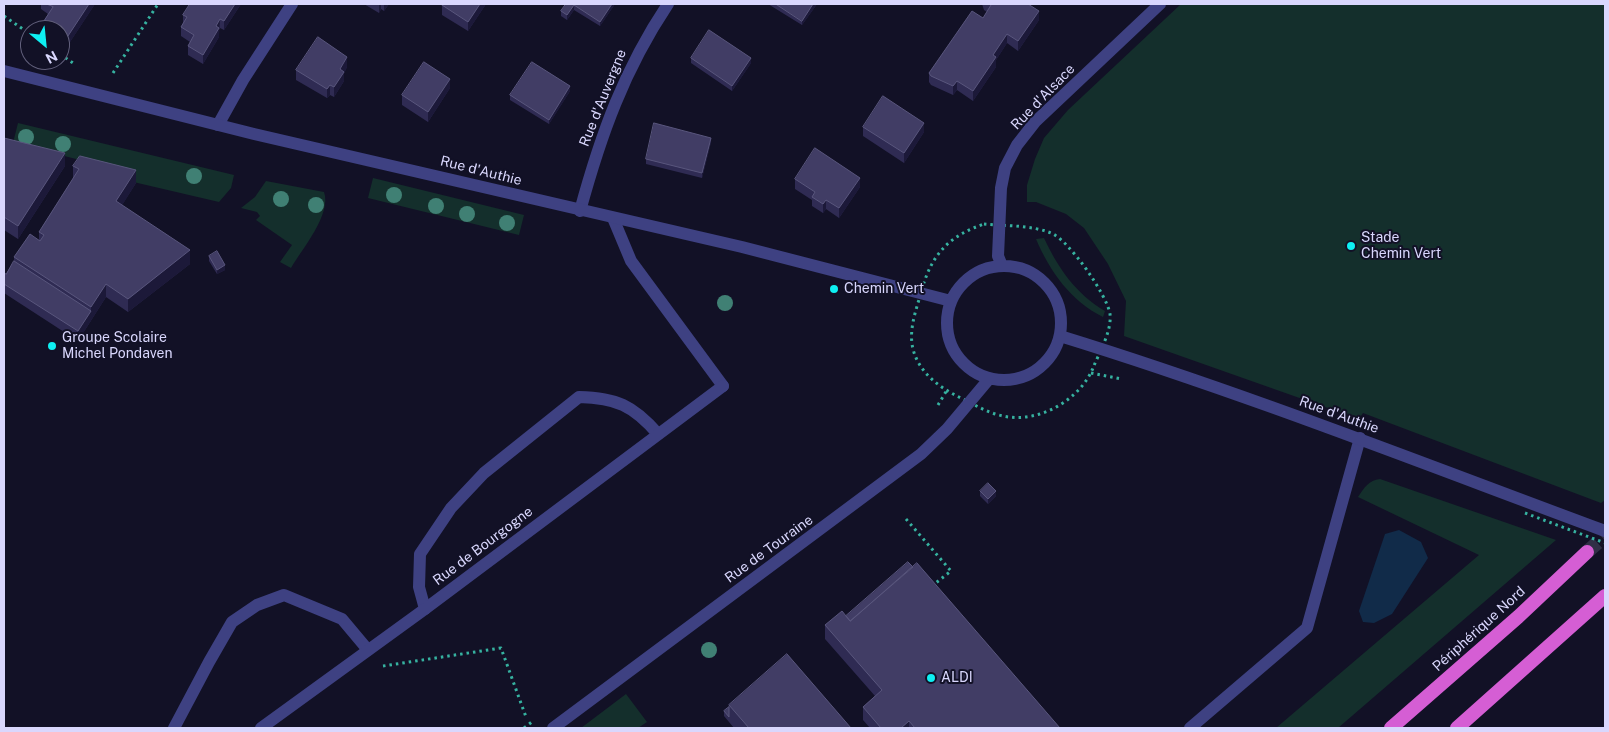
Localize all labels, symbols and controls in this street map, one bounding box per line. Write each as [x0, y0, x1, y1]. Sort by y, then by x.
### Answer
north arrow [20, 20, 70, 70]
street label: Rue d'Auvergne [576, 47, 630, 149]
text: N [43, 48, 60, 67]
street label: Rue d'Alsace [1007, 61, 1079, 133]
street label: Rue d'Authie [439, 153, 523, 189]
place label: Stade Chemin Vert [1361, 230, 1441, 262]
marker: Stade Chemin Vert [1345, 240, 1357, 252]
place label: Chemin Vert [844, 281, 924, 297]
marker: Chemin Vert [828, 283, 840, 295]
place label: Groupe Scolaire Michel Pondaven [62, 330, 173, 362]
marker: Groupe Scolaire Michel Pondaven [46, 340, 58, 352]
street label: Rue d'Authie [1297, 393, 1381, 437]
street label: Rue de Bourgogne [430, 503, 536, 589]
street label: Rue de Touraine [722, 511, 816, 587]
street label: Périphérique Nord [1429, 583, 1529, 675]
place label: ALDI [941, 670, 973, 686]
marker: ALDI [925, 672, 937, 684]

